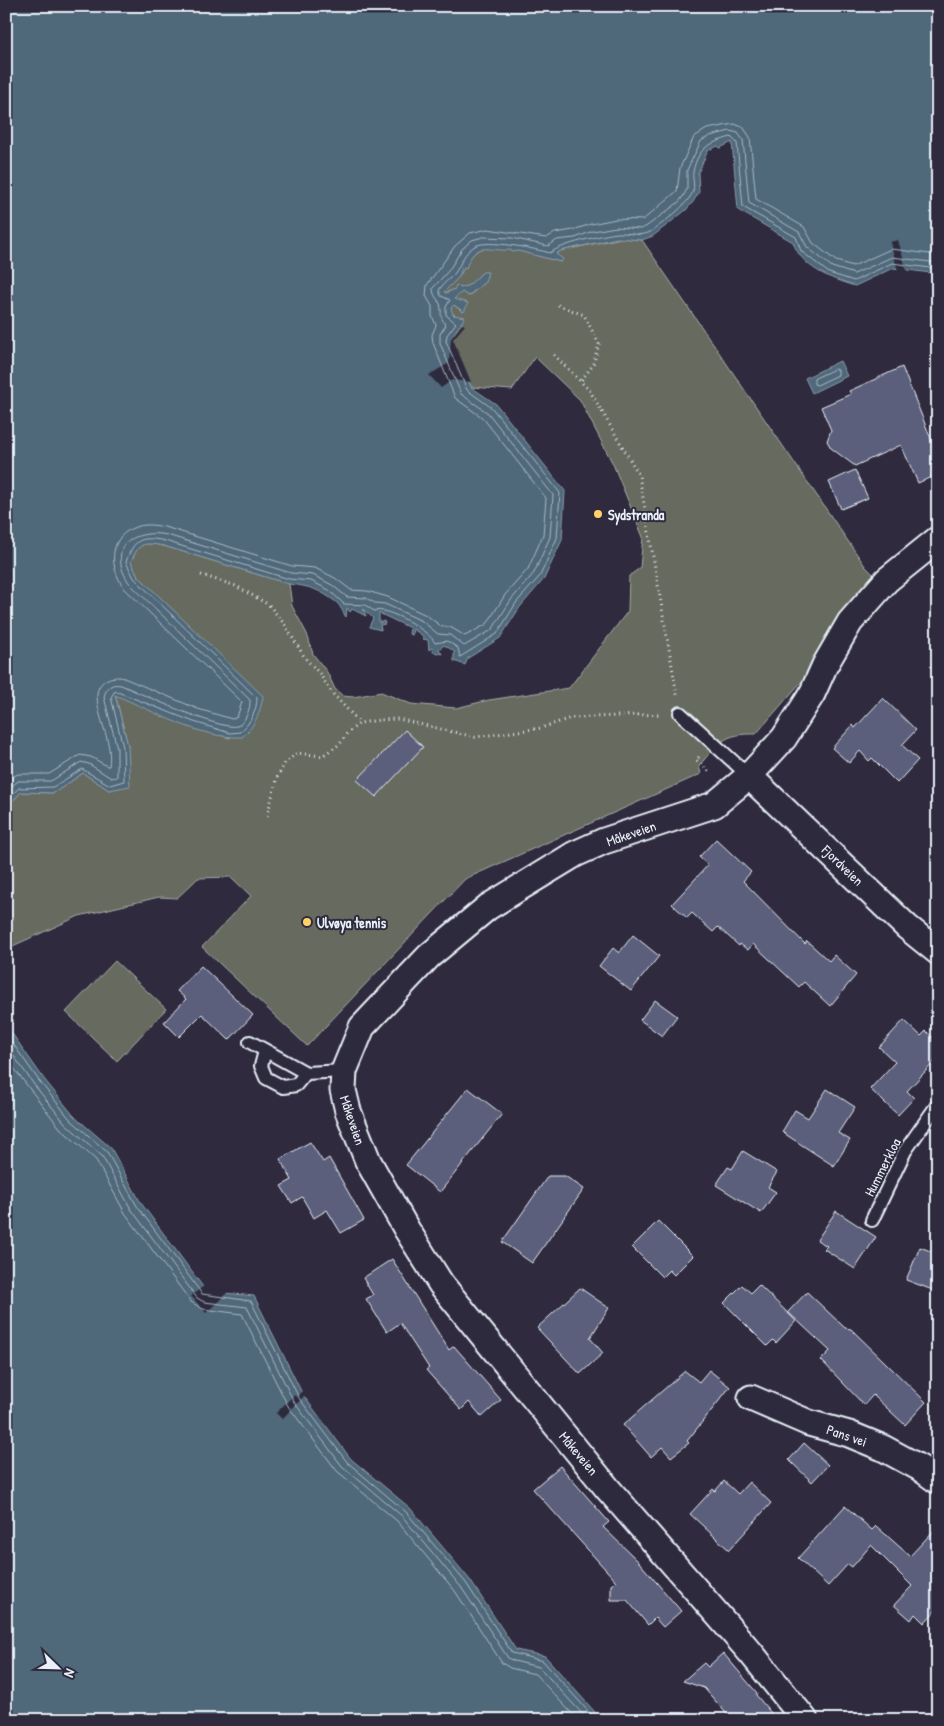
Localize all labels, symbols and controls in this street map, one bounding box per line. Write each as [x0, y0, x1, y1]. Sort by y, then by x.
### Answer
place label: Sydstranda [608, 505, 665, 526]
marker: Sydstranda [592, 508, 604, 520]
street label: Måkeveien [604, 816, 658, 850]
street label: Fjordveien [817, 840, 868, 890]
place label: Ulvøya tennis [317, 913, 387, 934]
marker: Ulvøya tennis [301, 916, 313, 928]
street label: Måkeveien [336, 1093, 370, 1147]
street label: Hummerkloa [859, 1134, 905, 1199]
street label: Pans vei [824, 1419, 870, 1451]
street label: Måkeveien [555, 1427, 603, 1479]
north arrow [32, 1644, 82, 1694]
text: N [60, 1666, 81, 1681]

